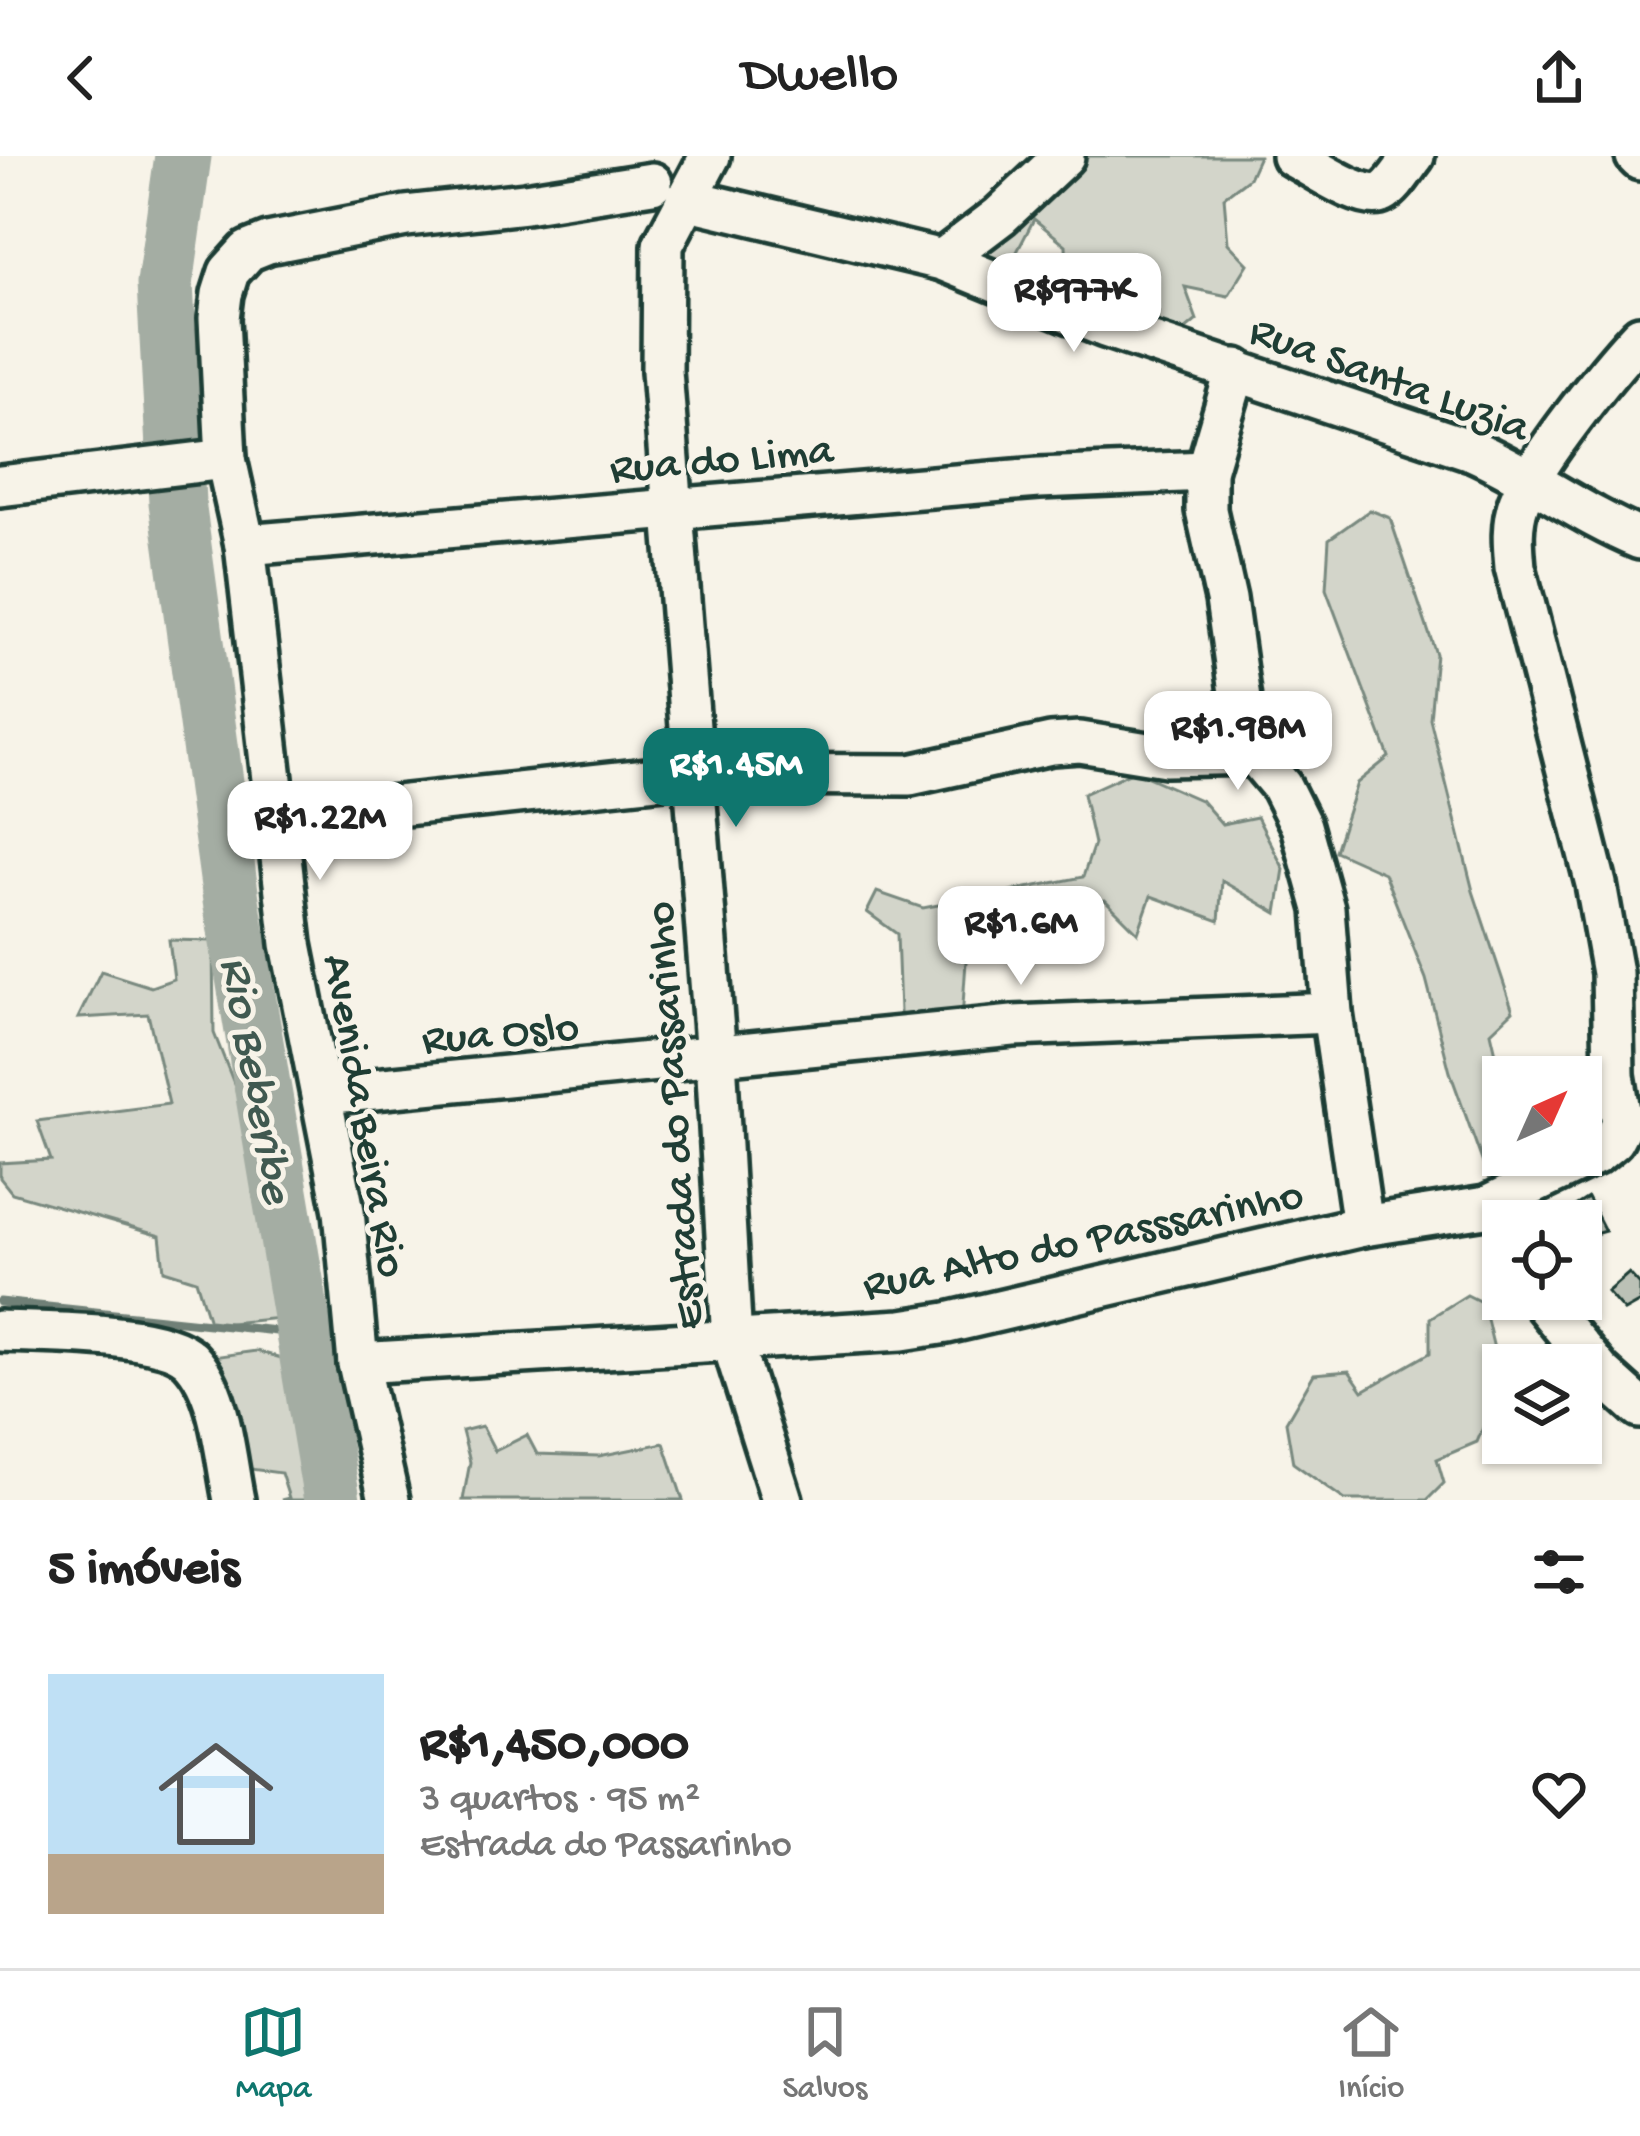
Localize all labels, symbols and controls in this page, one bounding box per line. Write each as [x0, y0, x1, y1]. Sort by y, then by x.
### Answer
icon: back [48, 45, 114, 111]
icon: share [1526, 45, 1592, 111]
text: Dwello [742, 46, 898, 110]
pin: R$977K [976, 253, 1172, 355]
text: R$977K [1014, 269, 1134, 315]
street label: Rua Santa Luzia [1241, 307, 1537, 458]
street label: Rua do Lima [608, 426, 837, 499]
pin: R$1.98M [1127, 691, 1349, 793]
text: R$1.98M [1171, 707, 1305, 753]
pin: R$1.45M [625, 728, 847, 830]
text: R$1.45M [670, 744, 802, 790]
pin: R$1.22M [209, 781, 431, 883]
text: R$1.22M [254, 797, 386, 843]
pin: R$1.6M [923, 886, 1119, 988]
street label: Estrada do Passarinho [636, 900, 719, 1331]
text: R$1.6M [965, 902, 1077, 948]
street label: Avenida Beira Rio [307, 951, 416, 1282]
water label: Rio Beberibe [203, 953, 303, 1210]
street label: Rua Oslo [420, 1003, 581, 1070]
north arrow [1482, 1056, 1602, 1176]
map controls [1482, 1056, 1602, 1464]
street label: Rua Alto do Passsarinho [859, 1171, 1308, 1316]
button: locate [1482, 1200, 1602, 1320]
button: layers [1482, 1344, 1602, 1464]
icon: filters [1526, 1539, 1592, 1605]
text: 5 imóveis [48, 1542, 239, 1602]
text: R$1,450,000 [420, 1718, 689, 1778]
icon: home [144, 1722, 288, 1866]
icon: heart [1526, 1761, 1592, 1827]
text: 3 quartos · 95 m² [420, 1778, 700, 1824]
text: Estrada do Passarinho [420, 1824, 792, 1870]
tab: Mapa [236, 1999, 311, 2109]
tab: Salvos [782, 1999, 867, 2109]
tab: Início [1338, 1999, 1404, 2109]

